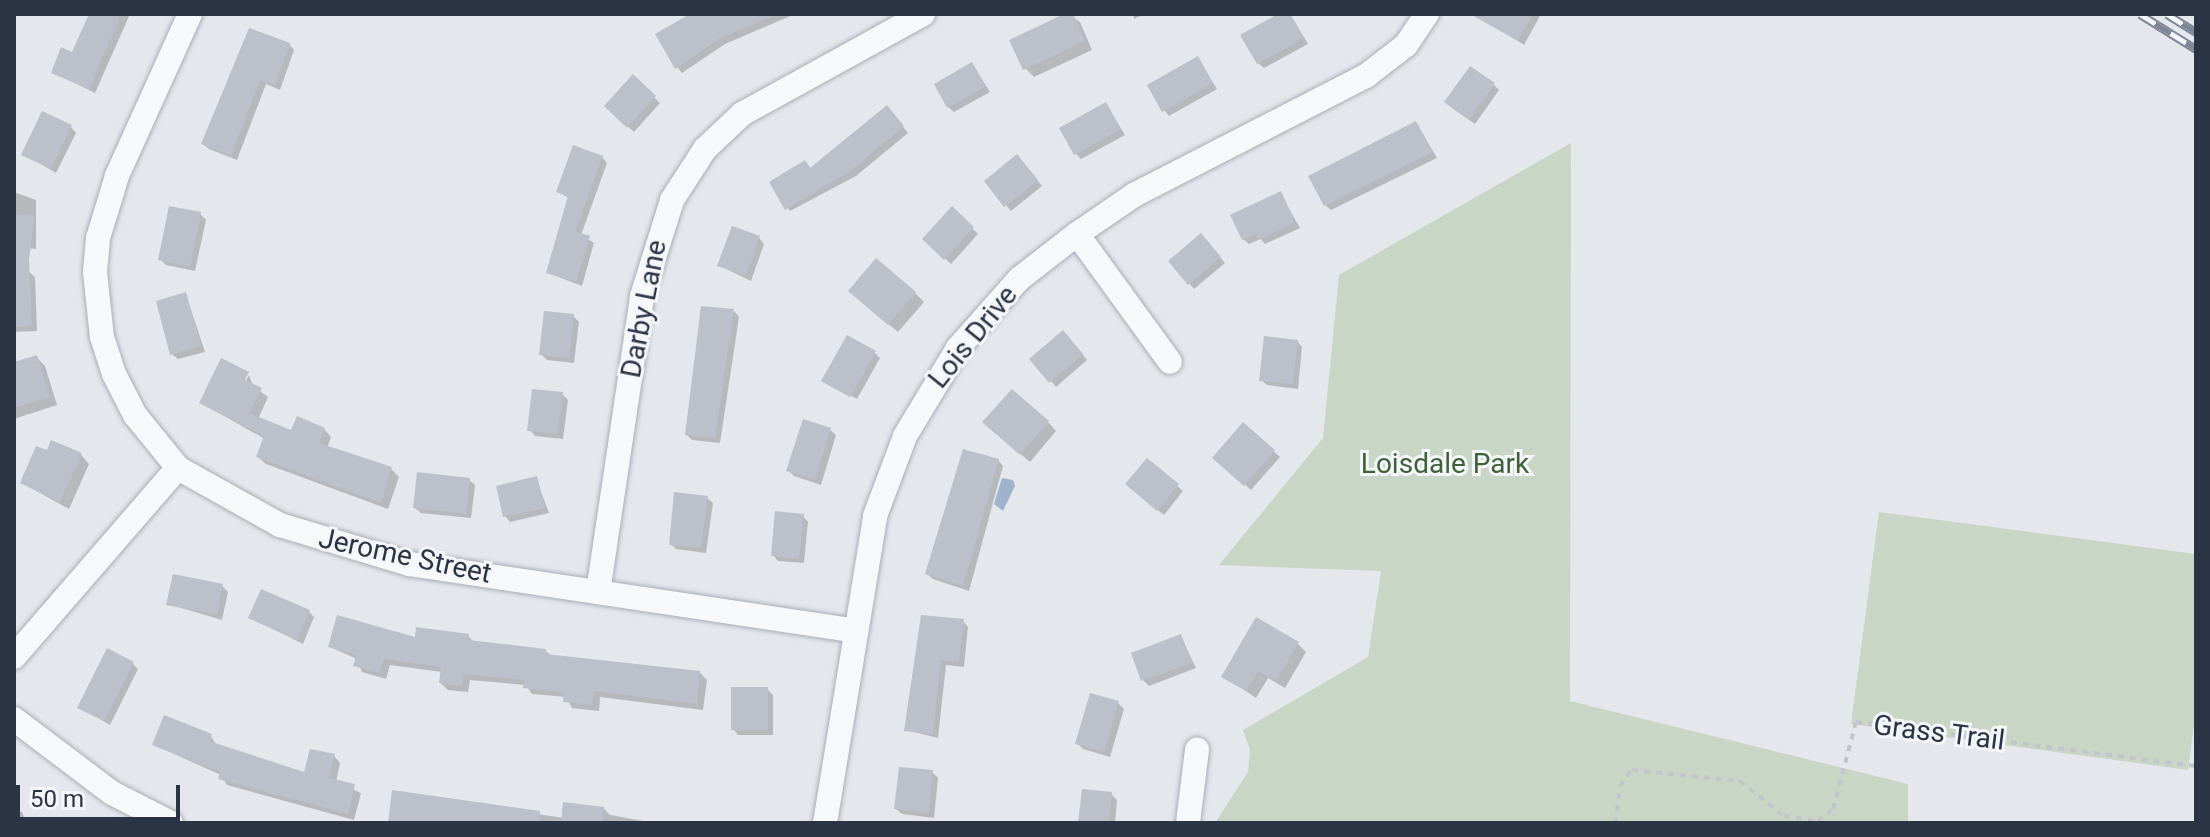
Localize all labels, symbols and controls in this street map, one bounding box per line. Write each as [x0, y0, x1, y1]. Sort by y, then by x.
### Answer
street label: Darby Lane [614, 237, 674, 381]
street label: Lois Drive [922, 279, 1024, 395]
park label: Loisdale Park [1361, 447, 1529, 481]
street label: Jerome Street [316, 521, 494, 591]
street label: Grass Trail [1871, 708, 2007, 758]
scale bar [20, 769, 184, 819]
text: 50 m [30, 785, 84, 813]

